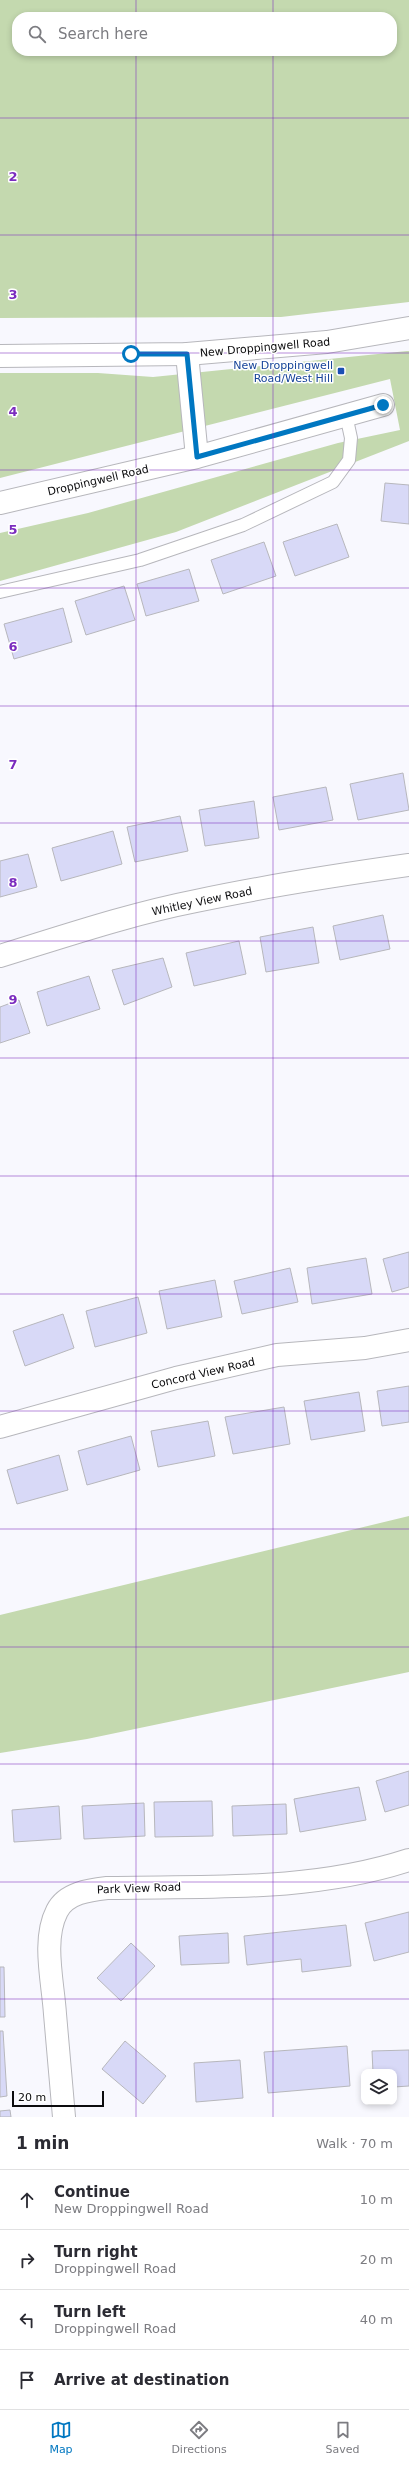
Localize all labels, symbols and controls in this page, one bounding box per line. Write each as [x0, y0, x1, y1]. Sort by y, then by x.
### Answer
search box [12, 12, 397, 56]
icon: search [26, 23, 48, 45]
text: Search here [58, 25, 148, 43]
text: 2 [8, 169, 18, 184]
text: 3 [8, 287, 18, 302]
street label: New Droppingwell Road [199, 335, 331, 360]
route start [122, 345, 140, 363]
place label: New Droppingwell Road/West Hill [233, 359, 333, 385]
marker: New Droppingwell Road/West Hill [336, 366, 346, 376]
route end [374, 396, 392, 414]
text: 4 [8, 404, 18, 419]
street label: Droppingwell Road [46, 463, 150, 498]
text: 5 [8, 522, 18, 537]
text: 6 [8, 639, 18, 654]
text: 7 [8, 757, 18, 772]
text: 8 [8, 875, 18, 890]
street label: Whitley View Road [151, 885, 253, 918]
text: 9 [8, 992, 18, 1007]
street label: Concord View Road [150, 1355, 256, 1392]
street label: Park View Road [97, 1881, 181, 1896]
map controls [361, 2069, 397, 2105]
button: layers [361, 2069, 397, 2105]
scale bar [12, 2089, 104, 2108]
text: 20 m [18, 2091, 46, 2104]
text: 1 min [16, 2133, 69, 2153]
text: Walk · 70 m [316, 2136, 393, 2151]
text: Continue [54, 2183, 130, 2201]
icon: ahead [16, 2189, 38, 2211]
text: 10 m [360, 2192, 393, 2207]
text: New Droppingwell Road [54, 2201, 209, 2216]
text: Turn right [54, 2243, 138, 2261]
icon: right [16, 2249, 38, 2271]
text: 20 m [360, 2252, 393, 2267]
text: Droppingwell Road [54, 2261, 176, 2276]
text: Turn left [54, 2303, 126, 2321]
icon: left [16, 2309, 38, 2331]
text: 40 m [360, 2312, 393, 2327]
text: Droppingwell Road [54, 2321, 176, 2336]
icon: arrive [16, 2369, 38, 2391]
text: Arrive at destination [54, 2371, 229, 2389]
tab: Map [49, 2419, 73, 2456]
tab: Directions [171, 2419, 227, 2456]
tab: Saved [326, 2419, 360, 2456]

